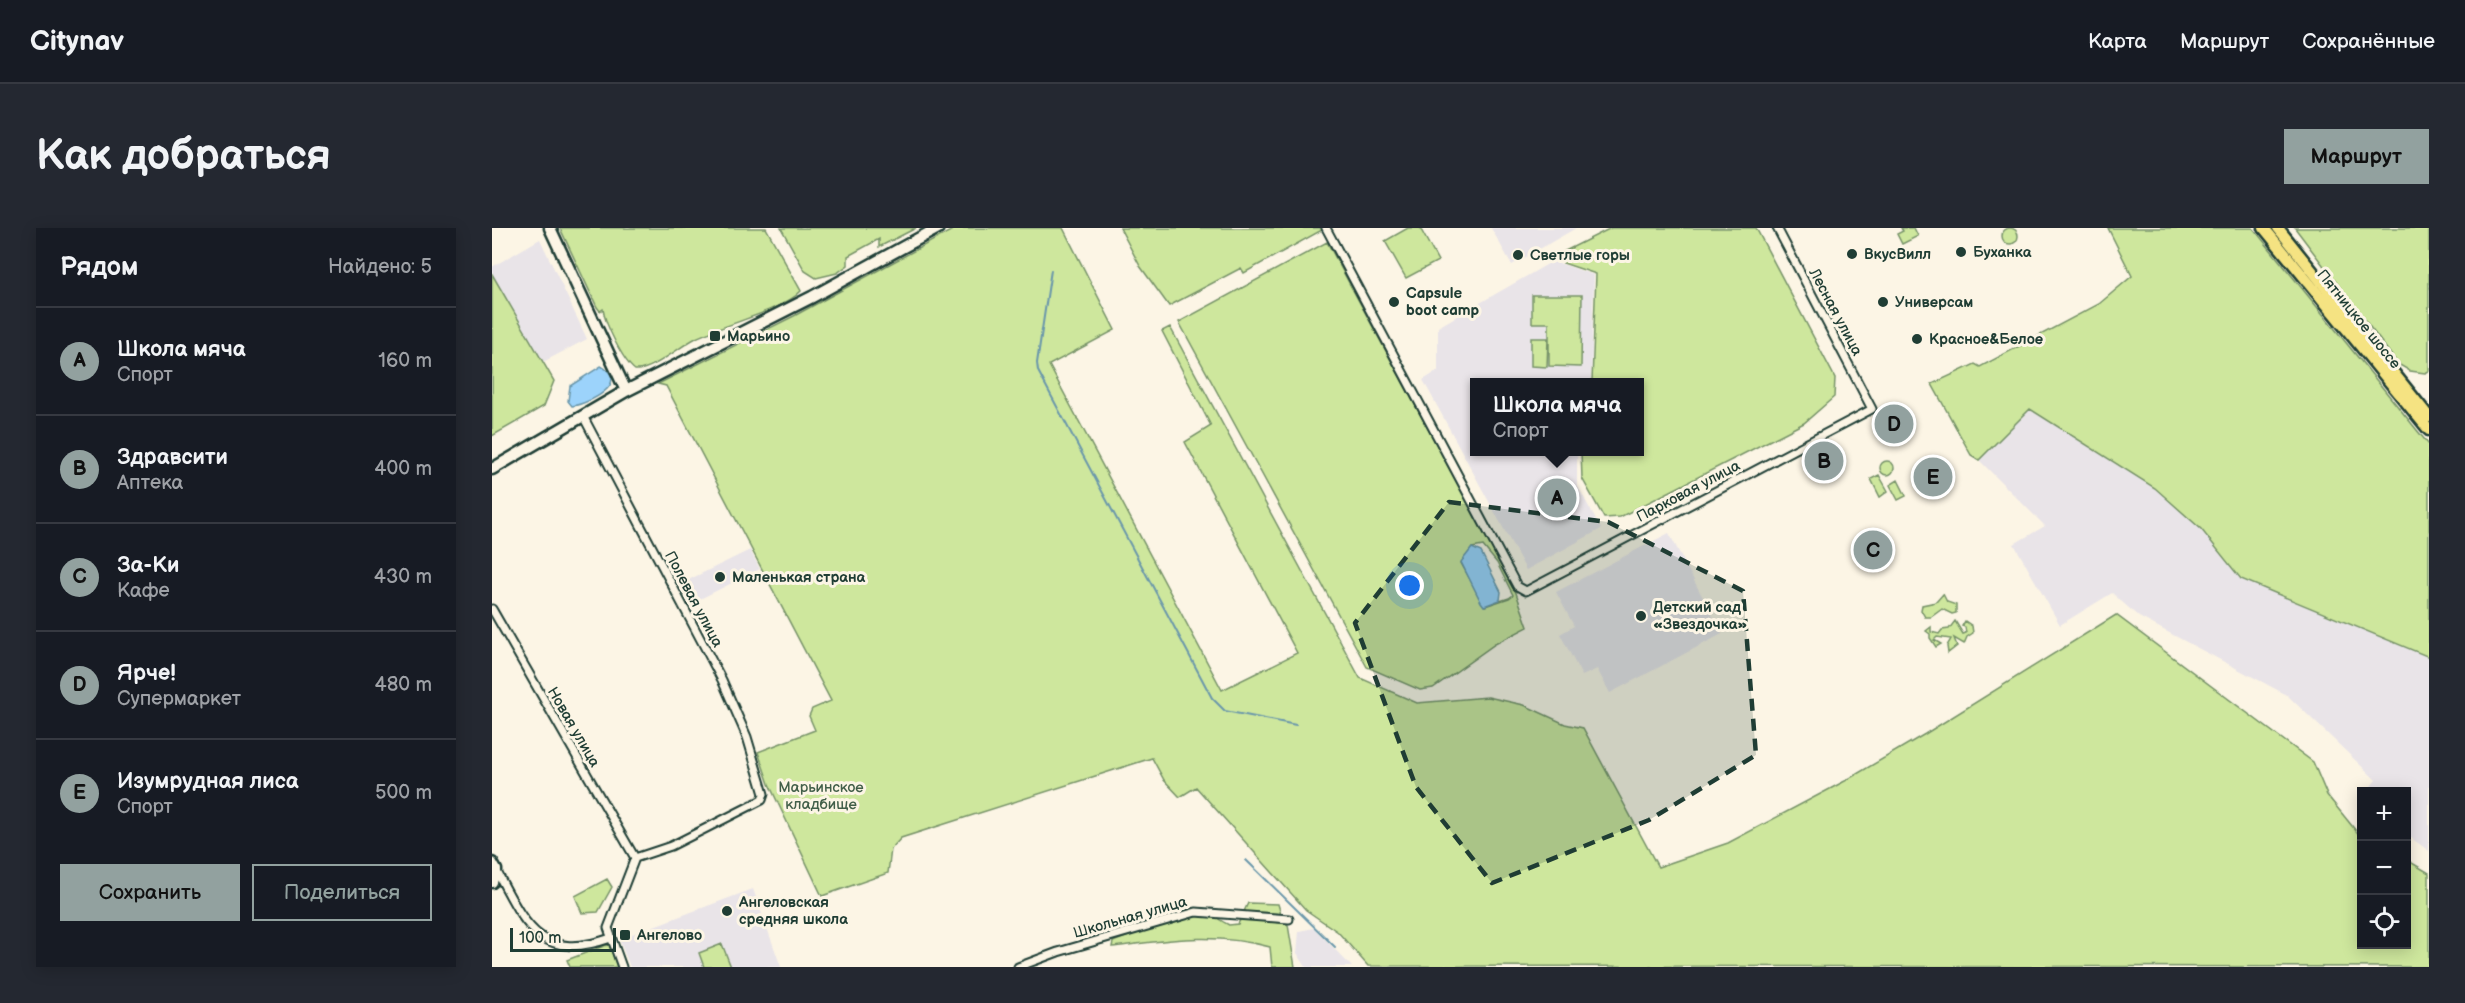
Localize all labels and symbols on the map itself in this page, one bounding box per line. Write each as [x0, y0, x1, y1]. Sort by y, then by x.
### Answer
place label: Буханка [1973, 243, 2032, 262]
place label: ВкусВилл [1864, 245, 1931, 264]
marker: Буханка [1954, 245, 1968, 259]
place label: Светлые горы [1530, 246, 1630, 265]
marker: ВкусВилл [1845, 247, 1859, 261]
marker: Светлые горы [1511, 248, 1525, 262]
street label: Лесная улица [1804, 264, 1867, 359]
street label: Пятницкое шоссе [2313, 266, 2405, 373]
place label: Capsule boot camp [1406, 284, 1480, 320]
place label: Универсам [1895, 293, 1973, 312]
marker: Capsule boot camp [1387, 295, 1401, 309]
marker: Универсам [1876, 295, 1890, 309]
place label: Марьино [727, 327, 790, 346]
marker: Марьино [708, 329, 722, 343]
place label: Красное&Белое [1929, 330, 2043, 349]
marker: Красное&Белое [1910, 332, 1924, 346]
pin: D [1874, 402, 1914, 446]
pin: B [1804, 438, 1844, 484]
pin: E [1914, 454, 1952, 500]
street label: Парковая улица [1633, 456, 1743, 527]
pin: A [1538, 476, 1576, 520]
pin: C [1854, 528, 1892, 572]
street label: Полевая улица [660, 548, 727, 651]
place label: Маленькая страна [732, 568, 866, 587]
marker: Маленькая страна [713, 570, 727, 584]
your location [1395, 571, 1424, 600]
place label: Детский сад «Звездочка» [1653, 598, 1747, 634]
marker: Детский сад «Звездочка» [1634, 609, 1648, 623]
street label: Новая улица [543, 684, 604, 771]
park label: Марьинское кладбище [778, 778, 864, 814]
street label: Школьная улица [1071, 892, 1189, 943]
place label: Ангеловская средняя школа [738, 893, 848, 929]
marker: Ангеловская средняя школа [720, 904, 734, 918]
scale bar [510, 925, 616, 952]
place label: Ангелово [636, 926, 702, 945]
marker: Ангелово [618, 928, 632, 942]

